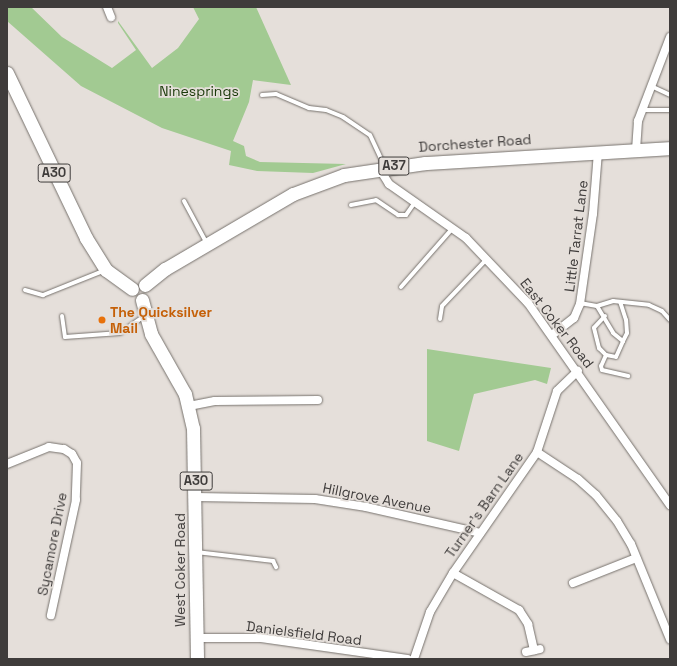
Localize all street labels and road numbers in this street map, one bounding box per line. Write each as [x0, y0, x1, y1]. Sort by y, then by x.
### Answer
street label: Dorchester Road [418, 131, 532, 155]
road number: A37 [378, 155, 410, 177]
road number: A30 [37, 162, 71, 184]
street label: Little Tarrat Lane [561, 179, 591, 293]
street label: East Coker Road [517, 275, 597, 371]
street label: Turner's Barn Lane [441, 449, 527, 561]
road number: A30 [179, 470, 213, 492]
street label: Hillgrove Avenue [321, 479, 433, 517]
street label: Sycamore Drive [34, 491, 70, 597]
street label: West Coker Road [172, 513, 188, 627]
street label: Danielsfield Road [245, 618, 363, 648]

